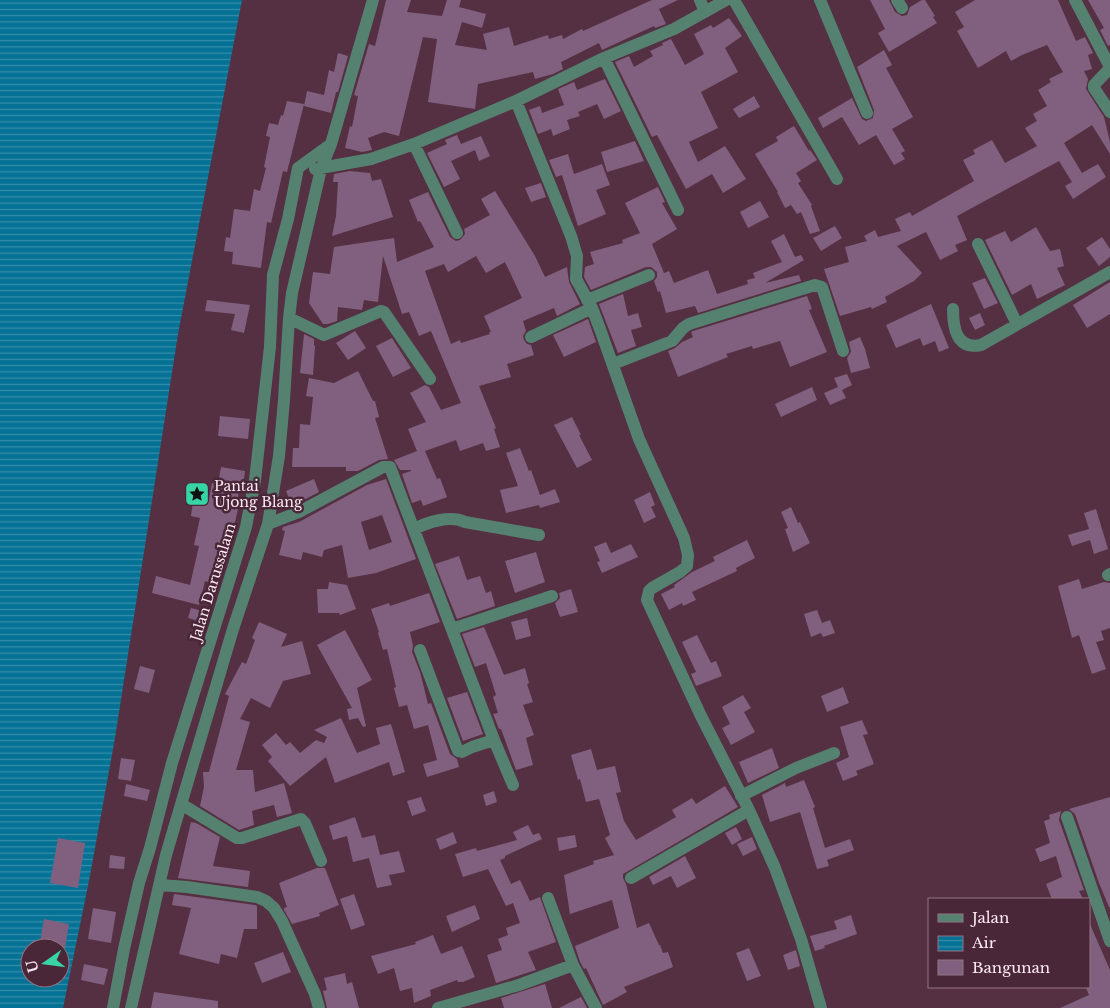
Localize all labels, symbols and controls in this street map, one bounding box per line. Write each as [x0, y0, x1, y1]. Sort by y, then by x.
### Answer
place label: Pantai Ujong Blang [214, 477, 303, 511]
place icon: Pantai Ujong Blang [184, 481, 210, 507]
street label: Jalan Darussalam [186, 521, 240, 645]
legend [928, 898, 1090, 988]
text: Jalan [970, 908, 1009, 927]
text: Air [971, 933, 997, 952]
north arrow [20, 938, 70, 988]
text: U [22, 957, 43, 974]
text: Bangunan [972, 958, 1050, 977]

